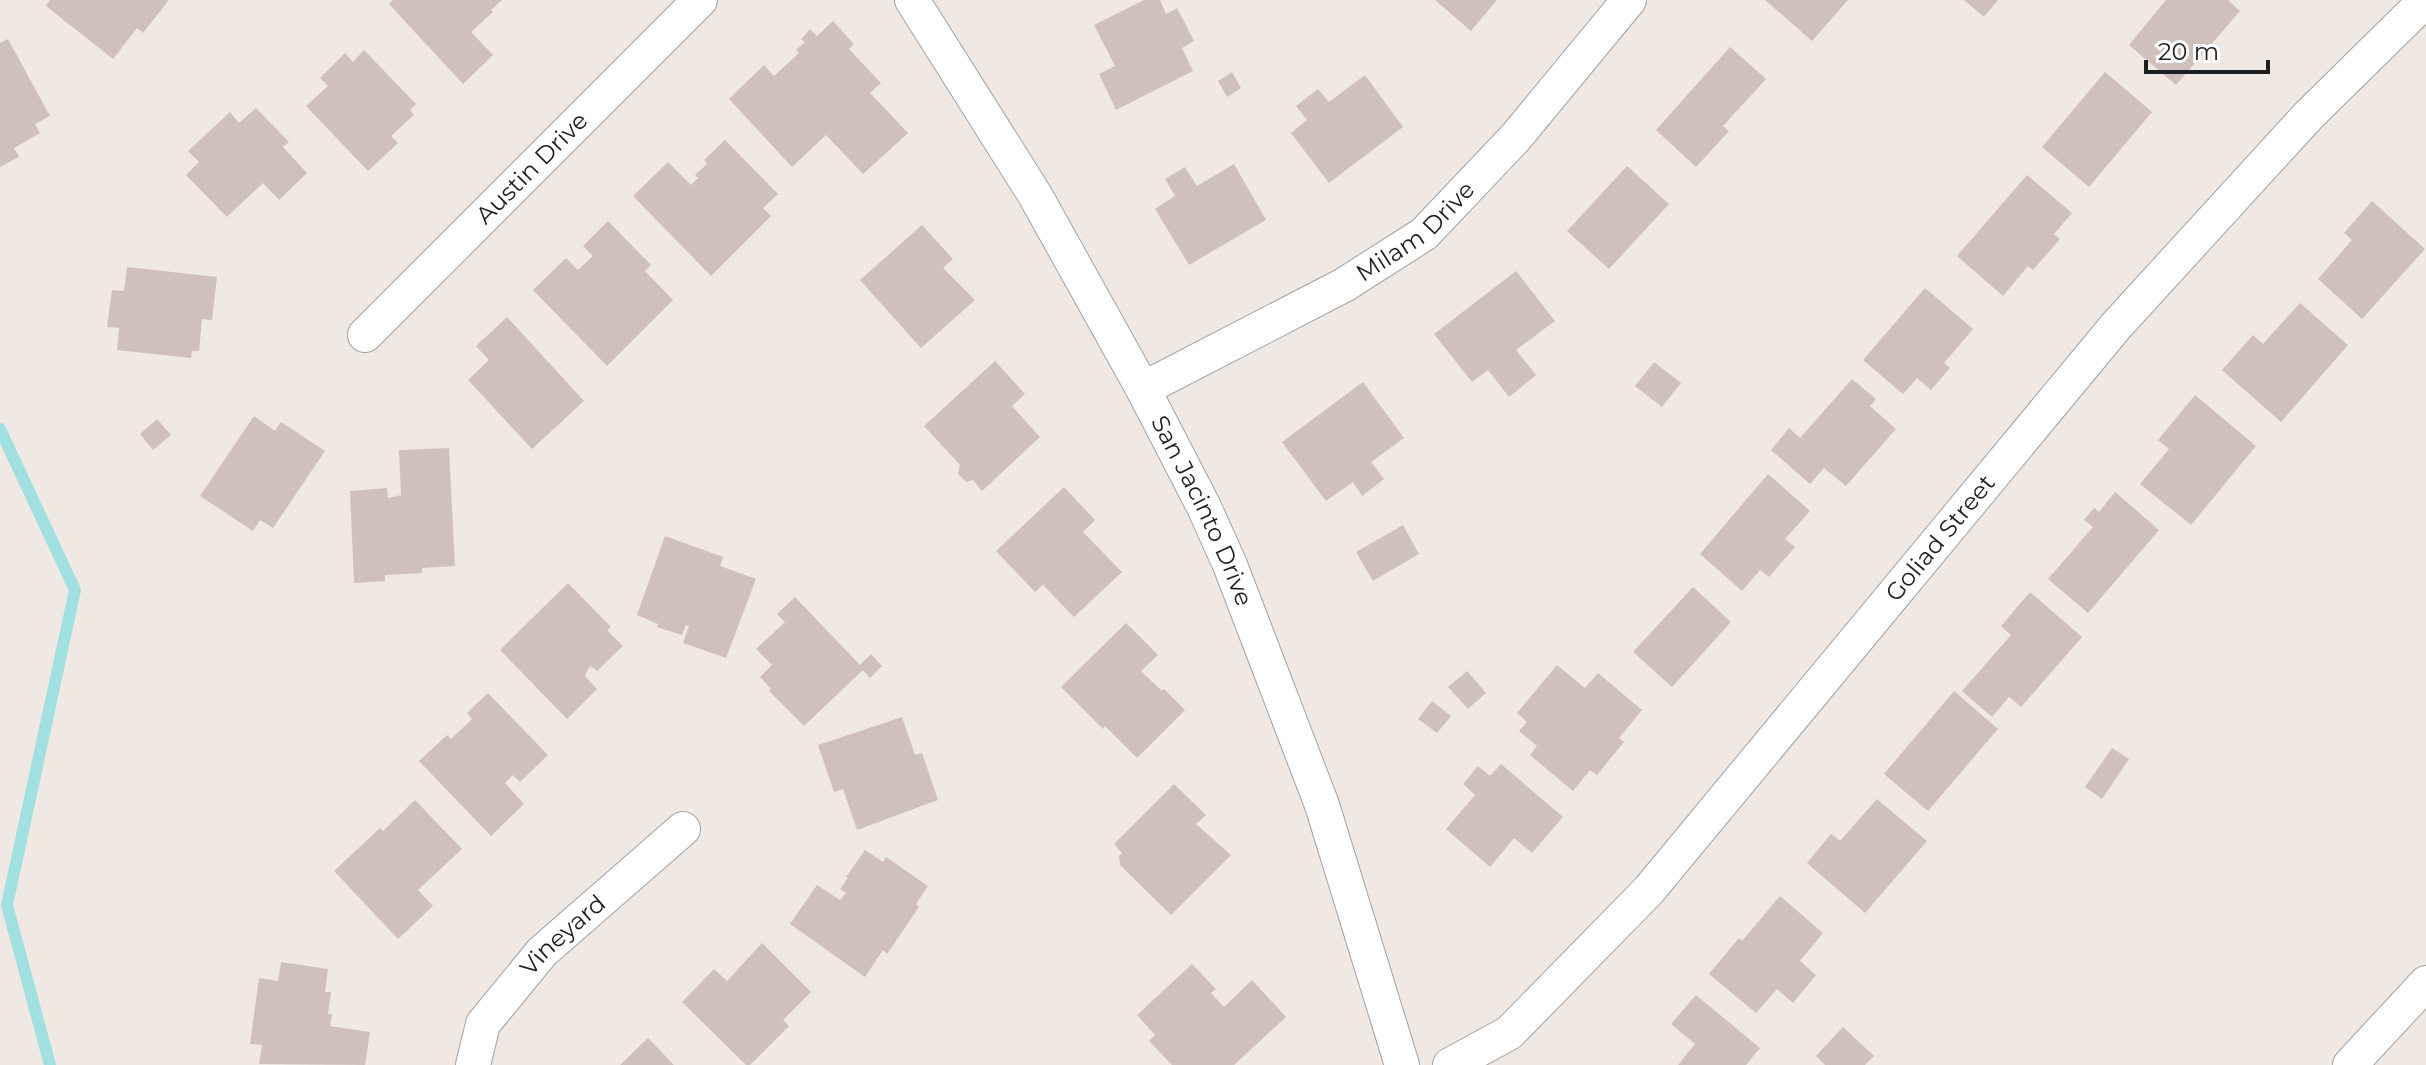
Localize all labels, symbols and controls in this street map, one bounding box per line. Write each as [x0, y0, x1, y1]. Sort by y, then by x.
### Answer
scale bar [2146, 24, 2268, 74]
text: 20 m [2158, 37, 2219, 66]
street label: Austin Drive [469, 106, 594, 230]
street label: Milam Drive [1351, 175, 1480, 287]
street label: San Jacinto Drive [1145, 410, 1259, 610]
street label: Goliad Street [1879, 468, 2001, 607]
street label: Vineyard [514, 888, 611, 981]

